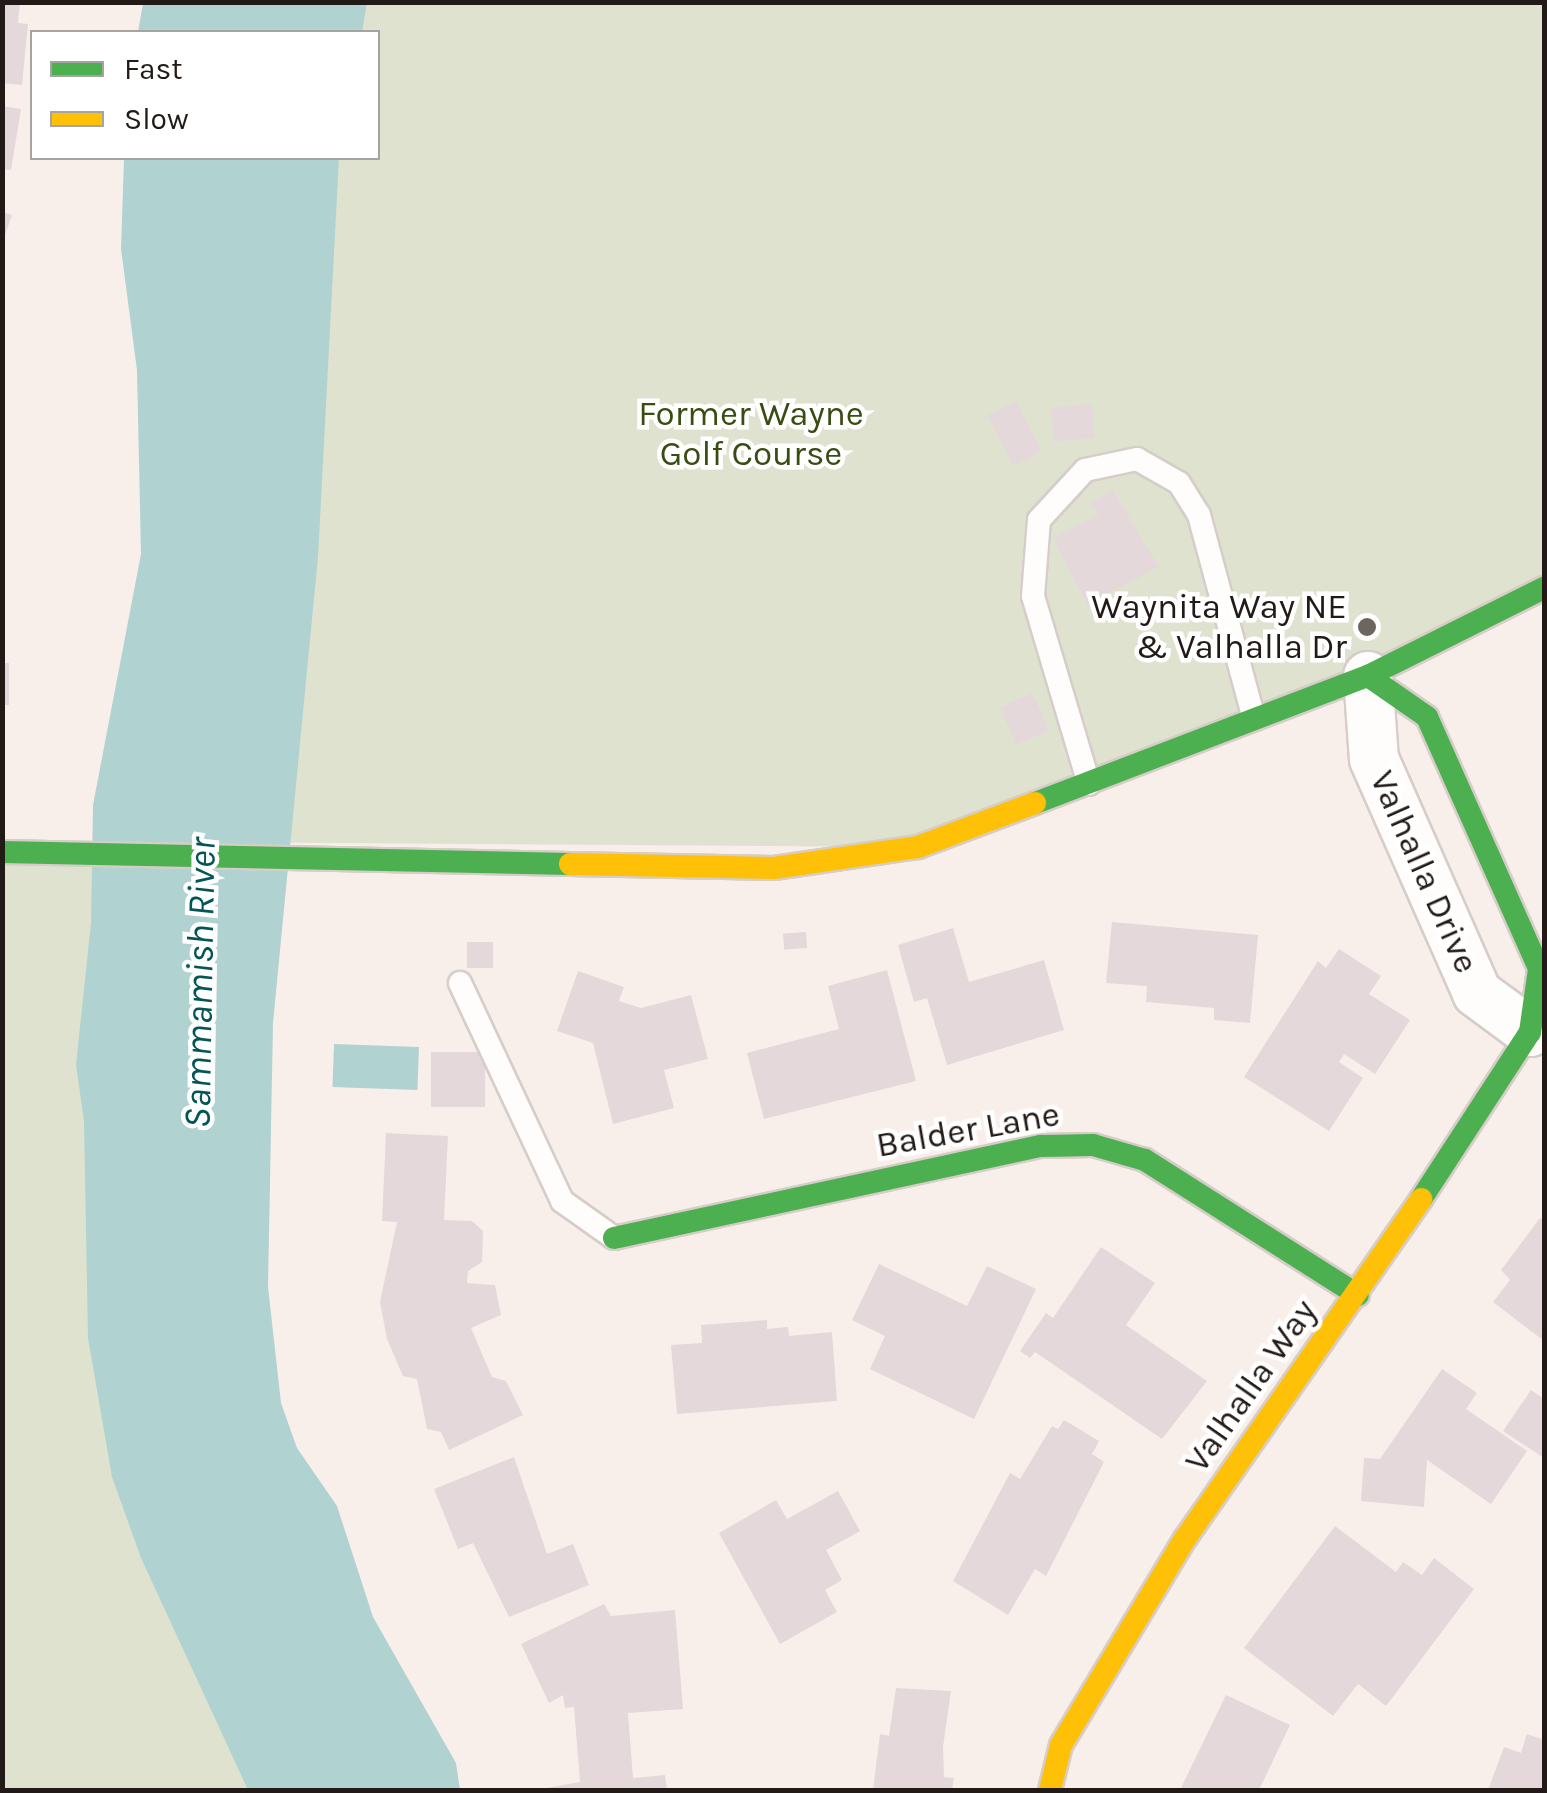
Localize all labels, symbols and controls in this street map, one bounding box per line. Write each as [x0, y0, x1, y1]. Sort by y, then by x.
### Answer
legend [30, 30, 380, 160]
text: Fast [124, 51, 183, 87]
text: Slow [124, 101, 189, 137]
park label: Former Wayne Golf Course [638, 393, 864, 475]
place label: Waynita Way NE & Valhalla Dr [1091, 586, 1347, 668]
marker: Waynita Way NE & Valhalla Dr [1356, 616, 1378, 638]
street label: Valhalla Drive [1361, 764, 1487, 980]
water label: Sammamish River [175, 837, 225, 1129]
street label: Balder Lane [873, 1093, 1063, 1167]
street label: Valhalla Way [1176, 1292, 1326, 1480]

